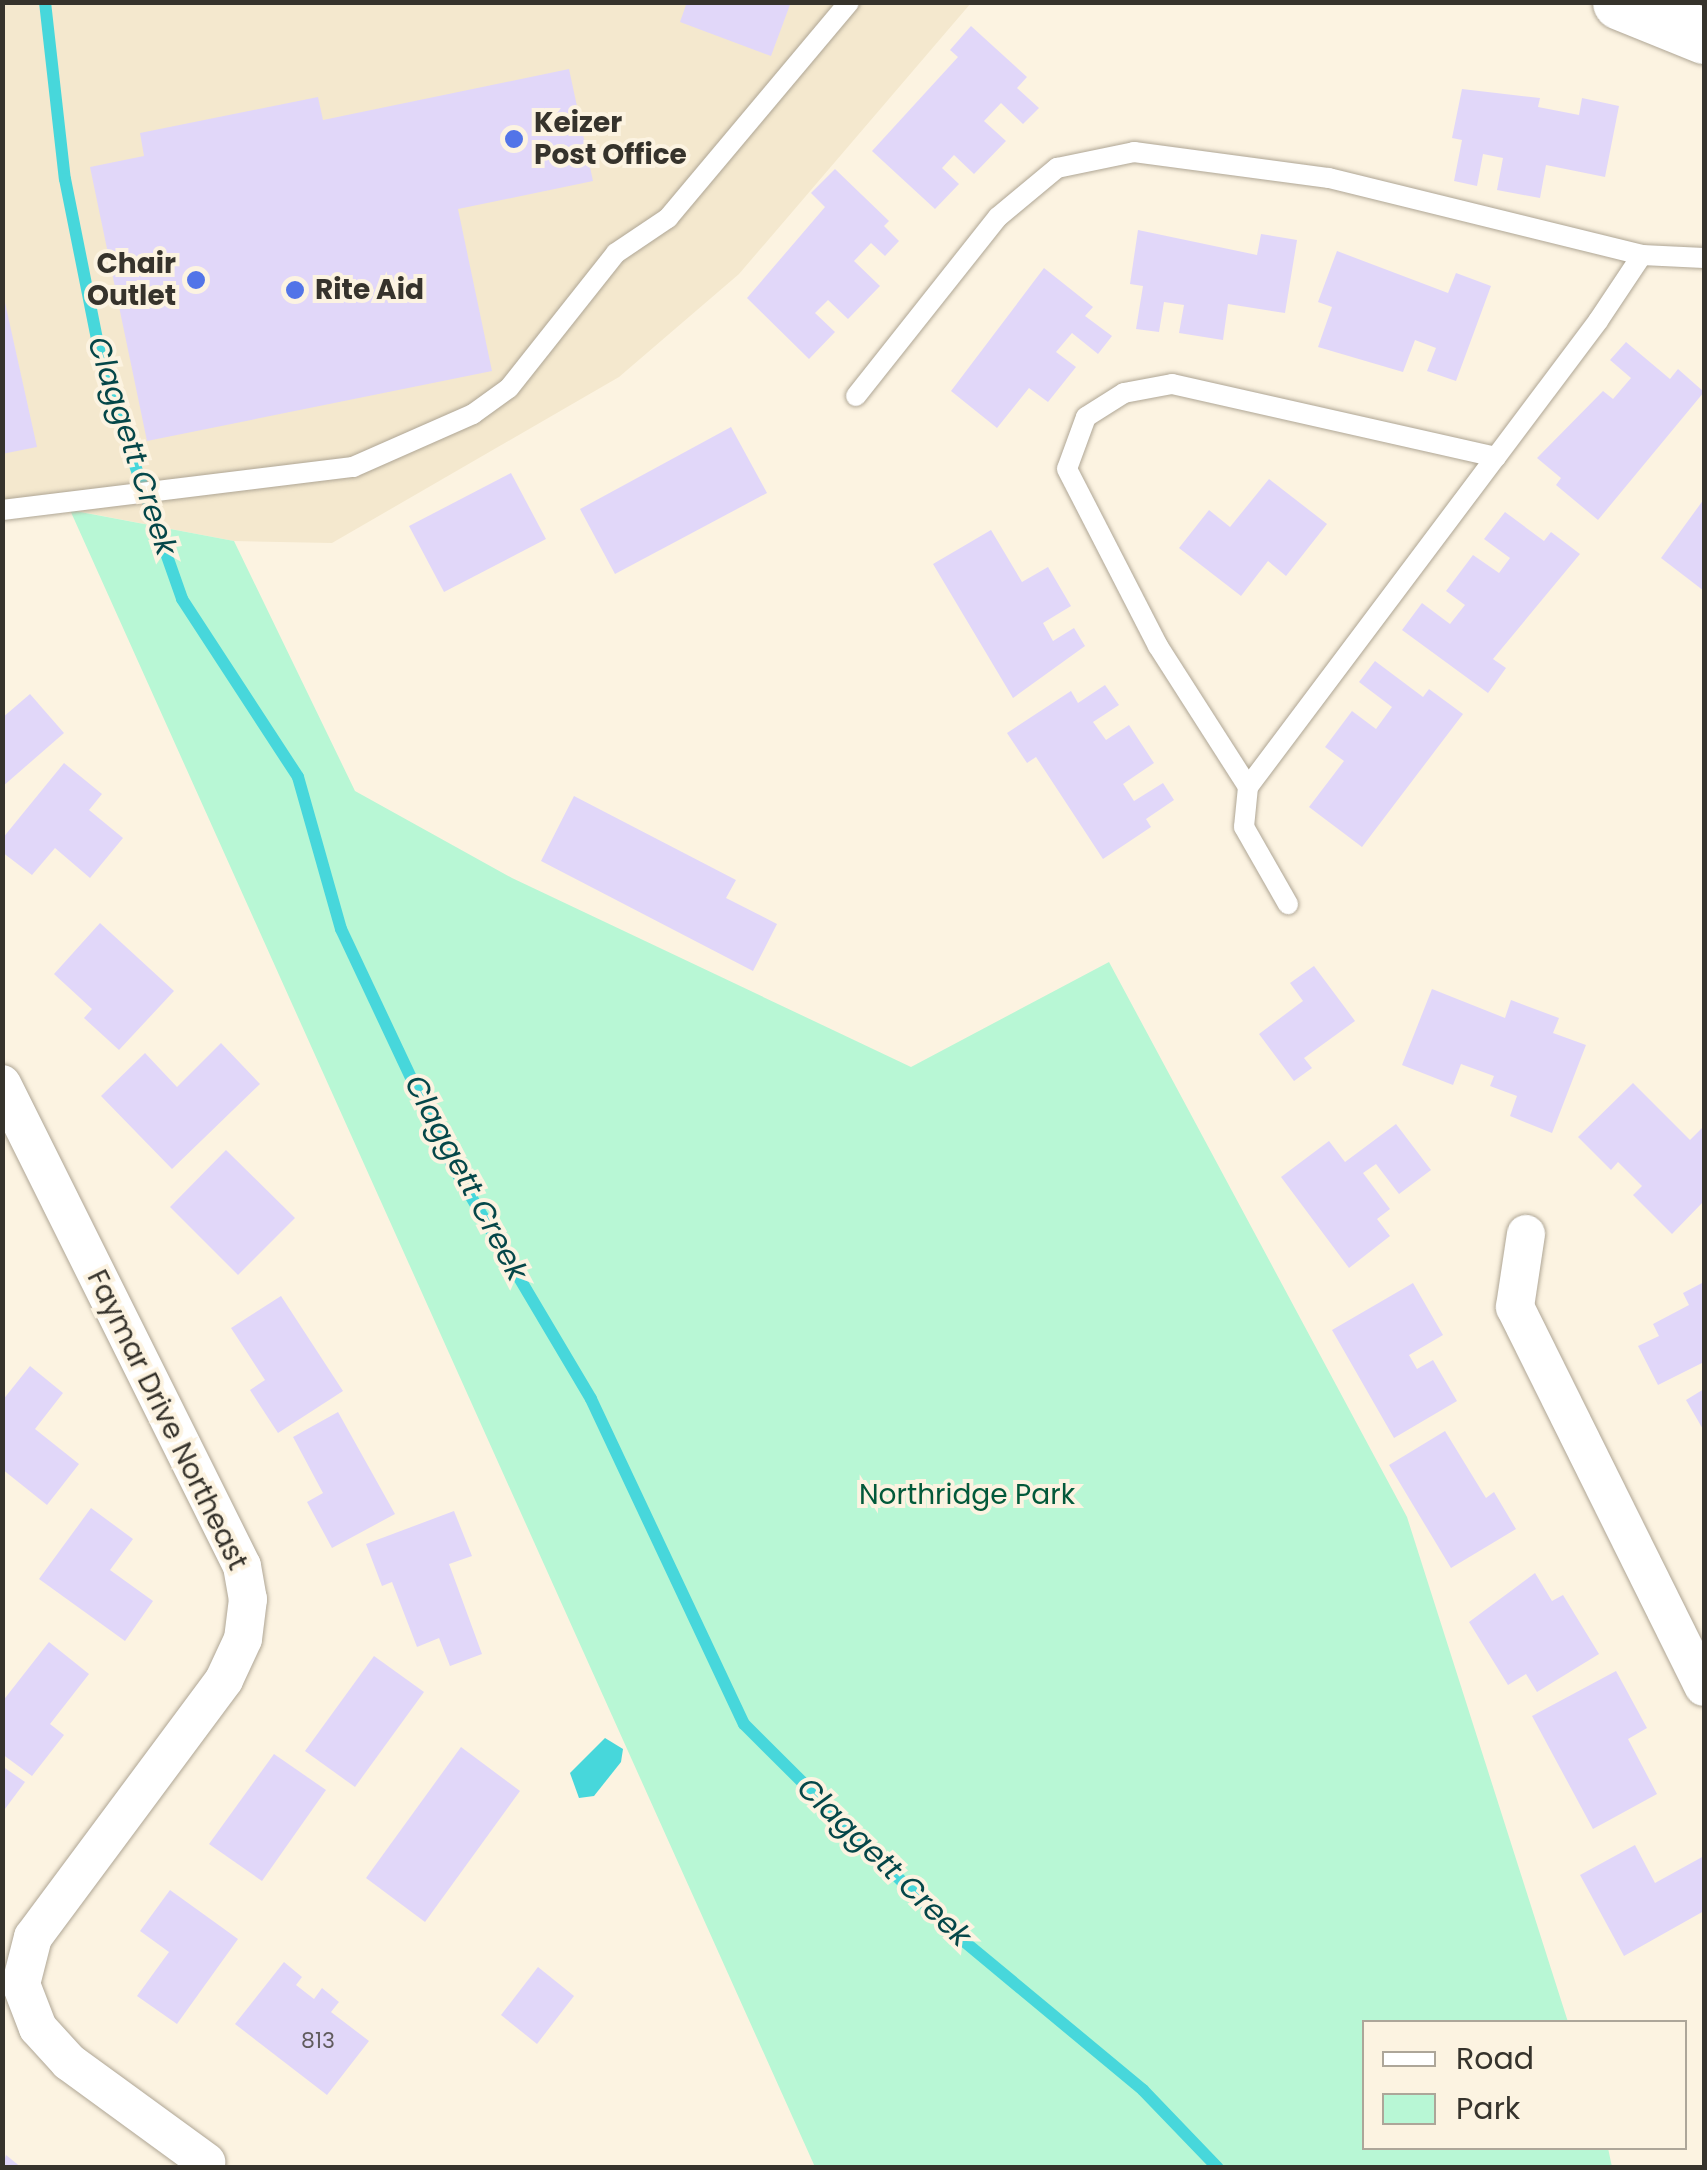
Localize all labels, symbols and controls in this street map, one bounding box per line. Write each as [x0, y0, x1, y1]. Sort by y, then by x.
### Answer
place label: Keizer Post Office [534, 106, 687, 172]
marker: Keizer Post Office [503, 128, 525, 150]
place label: Chair Outlet [87, 247, 176, 313]
marker: Chair Outlet [185, 269, 207, 291]
place label: Rite Aid [315, 273, 424, 307]
marker: Rite Aid [284, 279, 306, 301]
water label: Claggett Creek [80, 332, 184, 560]
water label: Claggett Creek [397, 1069, 535, 1287]
street label: Faymar Drive Northeast [80, 1265, 254, 1575]
park label: Northridge Park [859, 1478, 1075, 1512]
water label: Claggett Creek [790, 1770, 978, 1954]
legend [1362, 2020, 1687, 2150]
house number: 813 [301, 2028, 335, 2054]
text: Road [1456, 2037, 1534, 2080]
text: Park [1456, 2087, 1520, 2130]

